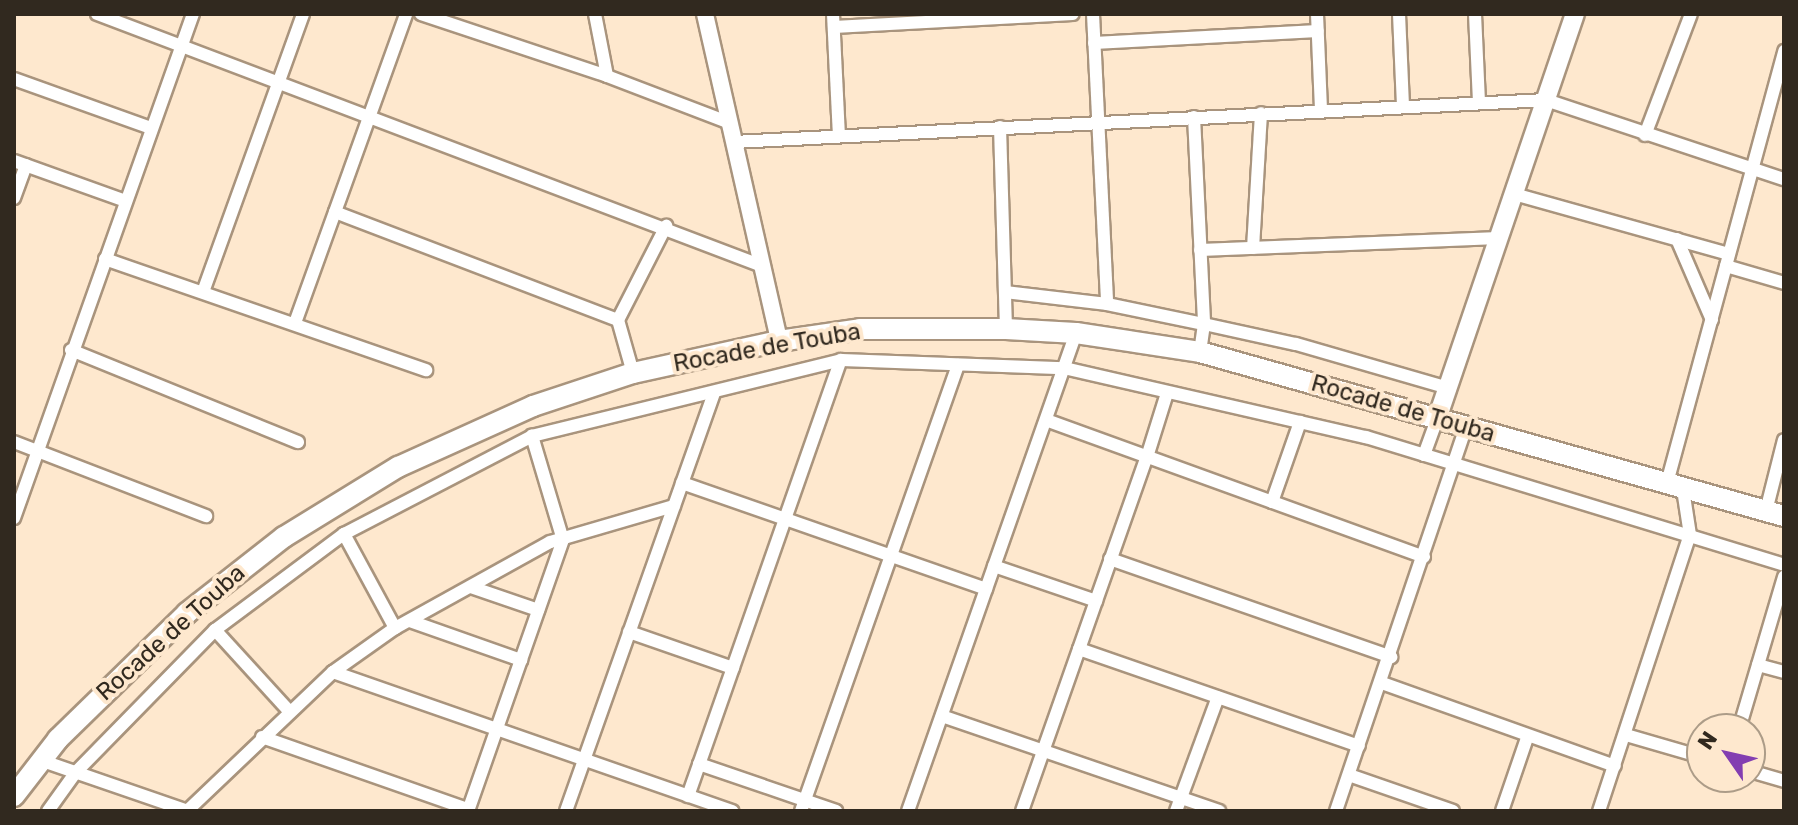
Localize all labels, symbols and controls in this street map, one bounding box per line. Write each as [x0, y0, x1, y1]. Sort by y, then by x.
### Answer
street label: Rocade de Touba [671, 317, 863, 379]
street label: Rocade de Touba [1308, 369, 1498, 449]
street label: Rocade de Touba [91, 559, 251, 707]
north arrow [1686, 713, 1766, 793]
text: N [1692, 726, 1723, 755]

